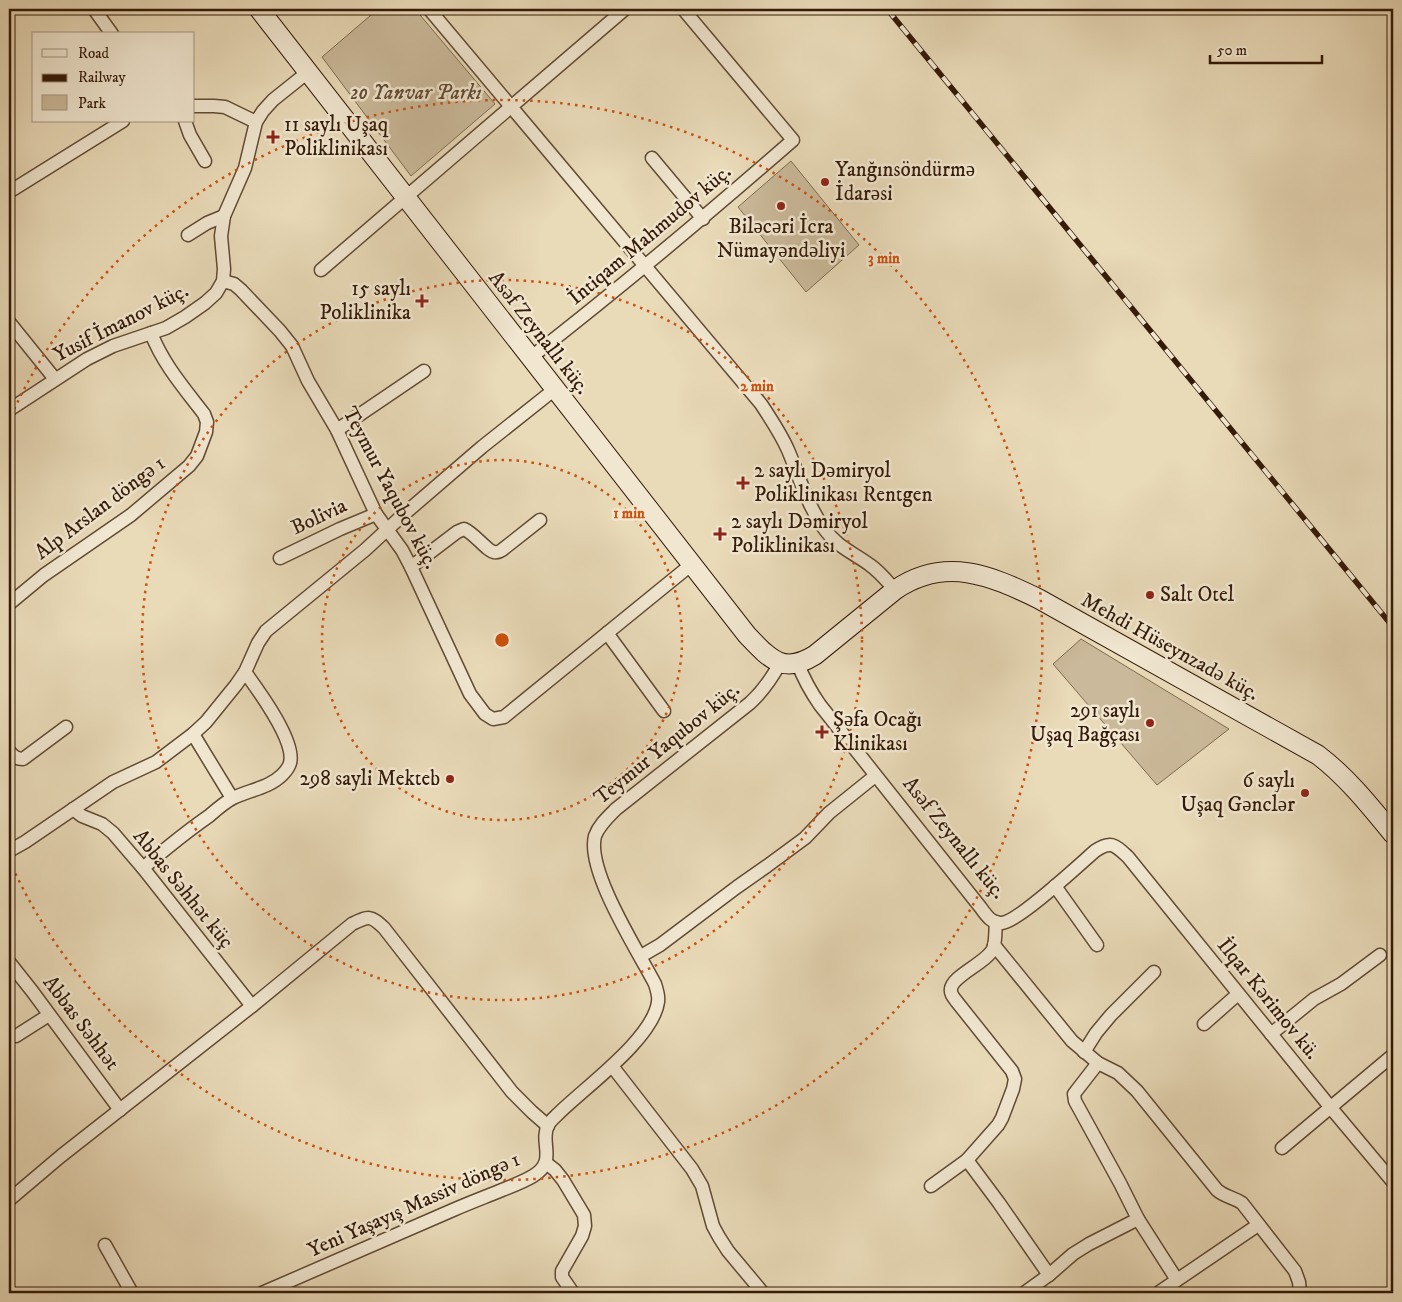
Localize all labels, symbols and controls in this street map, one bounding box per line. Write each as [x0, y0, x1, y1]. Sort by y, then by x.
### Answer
legend [32, 32, 195, 122]
scale bar [1210, 32, 1322, 64]
text: 50 m [1217, 41, 1247, 60]
text: Road [78, 44, 110, 63]
text: Railway [78, 68, 126, 87]
park label: 20 Yanvar Parkı [350, 80, 482, 106]
text: Park [78, 94, 107, 113]
place label: 11 saylı Uşaq Poliklinikası [284, 112, 389, 162]
marker: 11 saylı Uşaq Poliklinikası [266, 130, 280, 144]
place label: Yanğınsöndürmə İdarəsi [835, 157, 975, 207]
street label: İntiqam Mahmudov küç. [562, 158, 737, 311]
marker: Yanğınsöndürmə İdarəsi [819, 176, 831, 188]
marker: Biləcəri İcra Nümayəndəliyi [775, 200, 787, 212]
place label: Biləcəri İcra Nümayəndəliyi [717, 213, 845, 264]
text: 3 min [868, 249, 900, 268]
street label: Asəf Zeynallı küç. [483, 266, 595, 400]
place label: 15 saylı Poliklinika [320, 276, 411, 326]
street label: Yusif İmanov küç. [49, 277, 193, 368]
marker: 15 saylı Poliklinika [415, 294, 429, 308]
text: 2 min [740, 377, 774, 396]
street label: Teymur Yaqubov küç. [336, 402, 444, 574]
street label: Alp Arslan döngə 1 [29, 450, 171, 566]
place label: 2 saylı Dəmiryol Poliklinikası Rentgen [754, 458, 932, 508]
marker: 2 saylı Dəmiryol Poliklinikası Rentgen [736, 476, 750, 490]
street label: Bolivia [287, 493, 351, 541]
text: 1 min [613, 504, 645, 523]
place label: 2 saylı Dəmiryol Poliklinikası [731, 509, 868, 559]
marker: 2 saylı Dəmiryol Poliklinikası [713, 527, 727, 541]
place label: Salt Otel [1160, 582, 1235, 608]
street label: Mehdi Hüseynzadə küç. [1076, 587, 1264, 707]
marker: Salt Otel [1144, 589, 1156, 601]
centre of rings [493, 631, 511, 649]
street label: Teymur Yaqubov küç. [589, 677, 745, 811]
place label: 291 saylı Uşaq Bağçası [1030, 698, 1140, 748]
place label: Şəfa Ocağı Klinikası [833, 707, 922, 757]
marker: 291 saylı Uşaq Bağçası [1144, 717, 1156, 729]
marker: Şəfa Ocağı Klinikası [815, 725, 829, 739]
place label: 298 sayli Mekteb [299, 766, 440, 792]
place label: 6 saylı Uşaq Gənclər [1181, 768, 1295, 818]
street label: Asəf Zeynallı küç. [897, 772, 1011, 904]
marker: 298 sayli Mekteb [444, 773, 456, 785]
marker: 6 saylı Uşaq Gənclər [1299, 787, 1311, 799]
street label: Abbas Səhhət küç [127, 824, 239, 954]
street label: İlqar Kərimov kü. [1211, 932, 1326, 1065]
street label: Abbas Səhhət [37, 970, 125, 1076]
street label: Yeni Yaşayış Massiv döngə 1 [304, 1146, 524, 1264]

